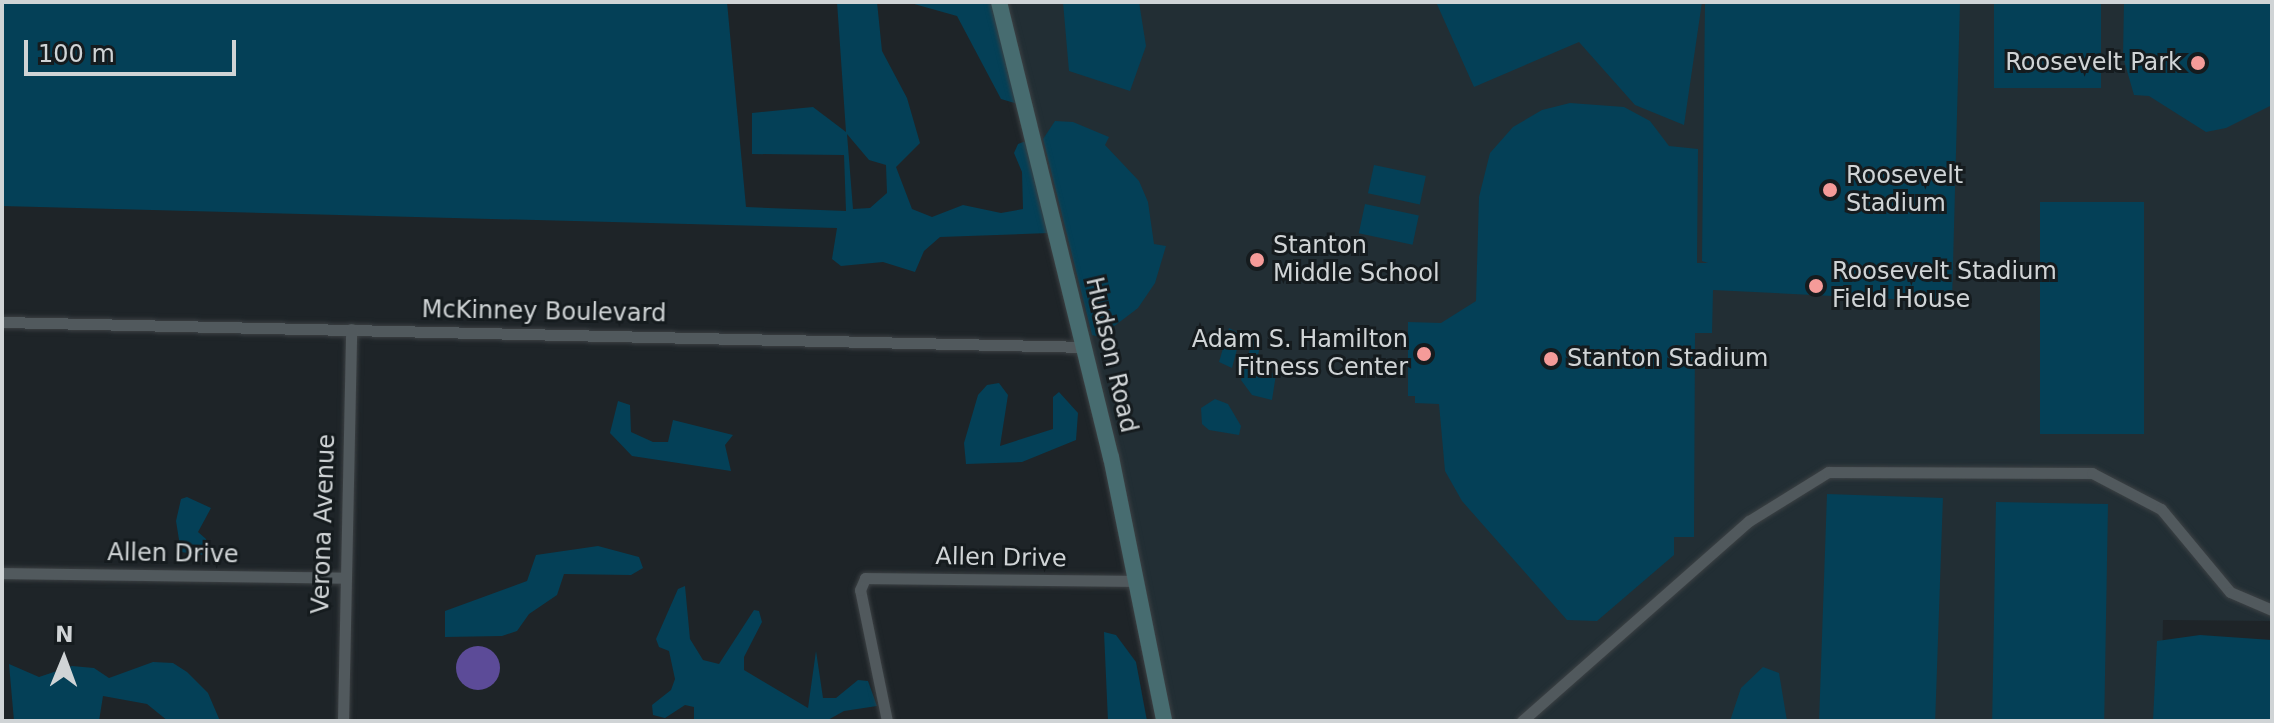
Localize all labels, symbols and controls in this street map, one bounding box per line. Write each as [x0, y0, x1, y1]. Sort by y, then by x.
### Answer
scale bar [28, 24, 240, 74]
text: 100 m [38, 40, 115, 68]
place label: Roosevelt Park [2005, 49, 2182, 77]
marker: Roosevelt Park [2189, 54, 2207, 72]
place label: Roosevelt Stadium [1846, 162, 1963, 218]
marker: Roosevelt Stadium [1821, 181, 1839, 199]
place label: Stanton Middle School [1273, 232, 1440, 288]
marker: Stanton Middle School [1248, 251, 1266, 269]
place label: Roosevelt Stadium Field House [1832, 258, 2057, 314]
street label: Hudson Road [1079, 274, 1143, 436]
marker: Roosevelt Stadium Field House [1807, 277, 1825, 295]
street label: McKinney Boulevard [421, 295, 667, 329]
place label: Adam S. Hamilton Fitness Center [1192, 326, 1408, 382]
marker: Adam S. Hamilton Fitness Center [1415, 345, 1433, 363]
place label: Stanton Stadium [1567, 345, 1768, 373]
marker: Stanton Stadium [1542, 350, 1560, 368]
street label: Verona Avenue [306, 434, 342, 614]
street label: Allen Drive [107, 538, 239, 570]
street label: Allen Drive [935, 542, 1067, 574]
north arrow [24, 619, 104, 699]
text: N [55, 622, 74, 647]

